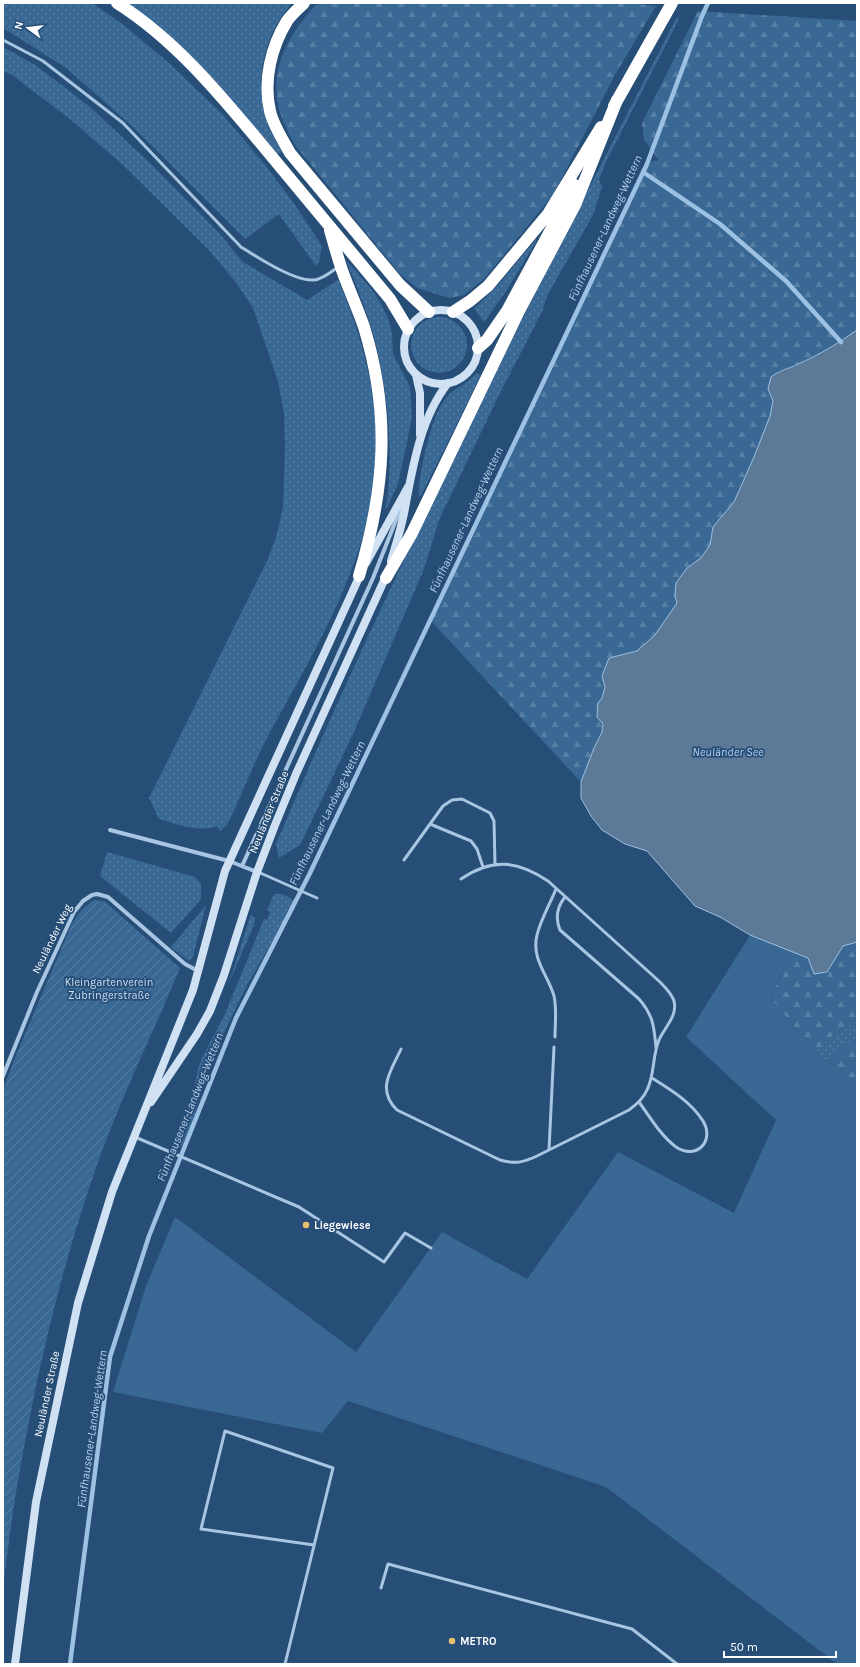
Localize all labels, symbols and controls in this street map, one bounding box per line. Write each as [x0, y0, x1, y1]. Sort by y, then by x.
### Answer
north arrow [8, 8, 48, 48]
text: N [12, 20, 26, 31]
water label: Fünfhausener-Landweg-Wettern [565, 153, 645, 303]
water label: Fünfhausener-Landweg-Wettern [426, 445, 506, 595]
water label: Fünfhausener-Landweg-Wettern [286, 739, 368, 887]
water label: Neuländer See [692, 745, 764, 759]
street label: Neuländer Straße [247, 769, 292, 855]
street label: Neuländer Weg [30, 901, 75, 976]
park label: Kleingartenverein Zubringerstraße [65, 976, 153, 1002]
water label: Fünfhausener-Landweg-Wettern [154, 1031, 226, 1183]
place label: Liegewiese [314, 1219, 371, 1232]
marker: Liegewiese [301, 1220, 311, 1230]
street label: Neuländer Straße [32, 1349, 63, 1438]
water label: Fünfhausener-Landweg-Wettern [74, 1349, 110, 1509]
scale bar [724, 1633, 836, 1659]
place label: METRO [460, 1635, 497, 1648]
marker: METRO [447, 1636, 457, 1646]
text: 50 m [730, 1640, 758, 1654]

